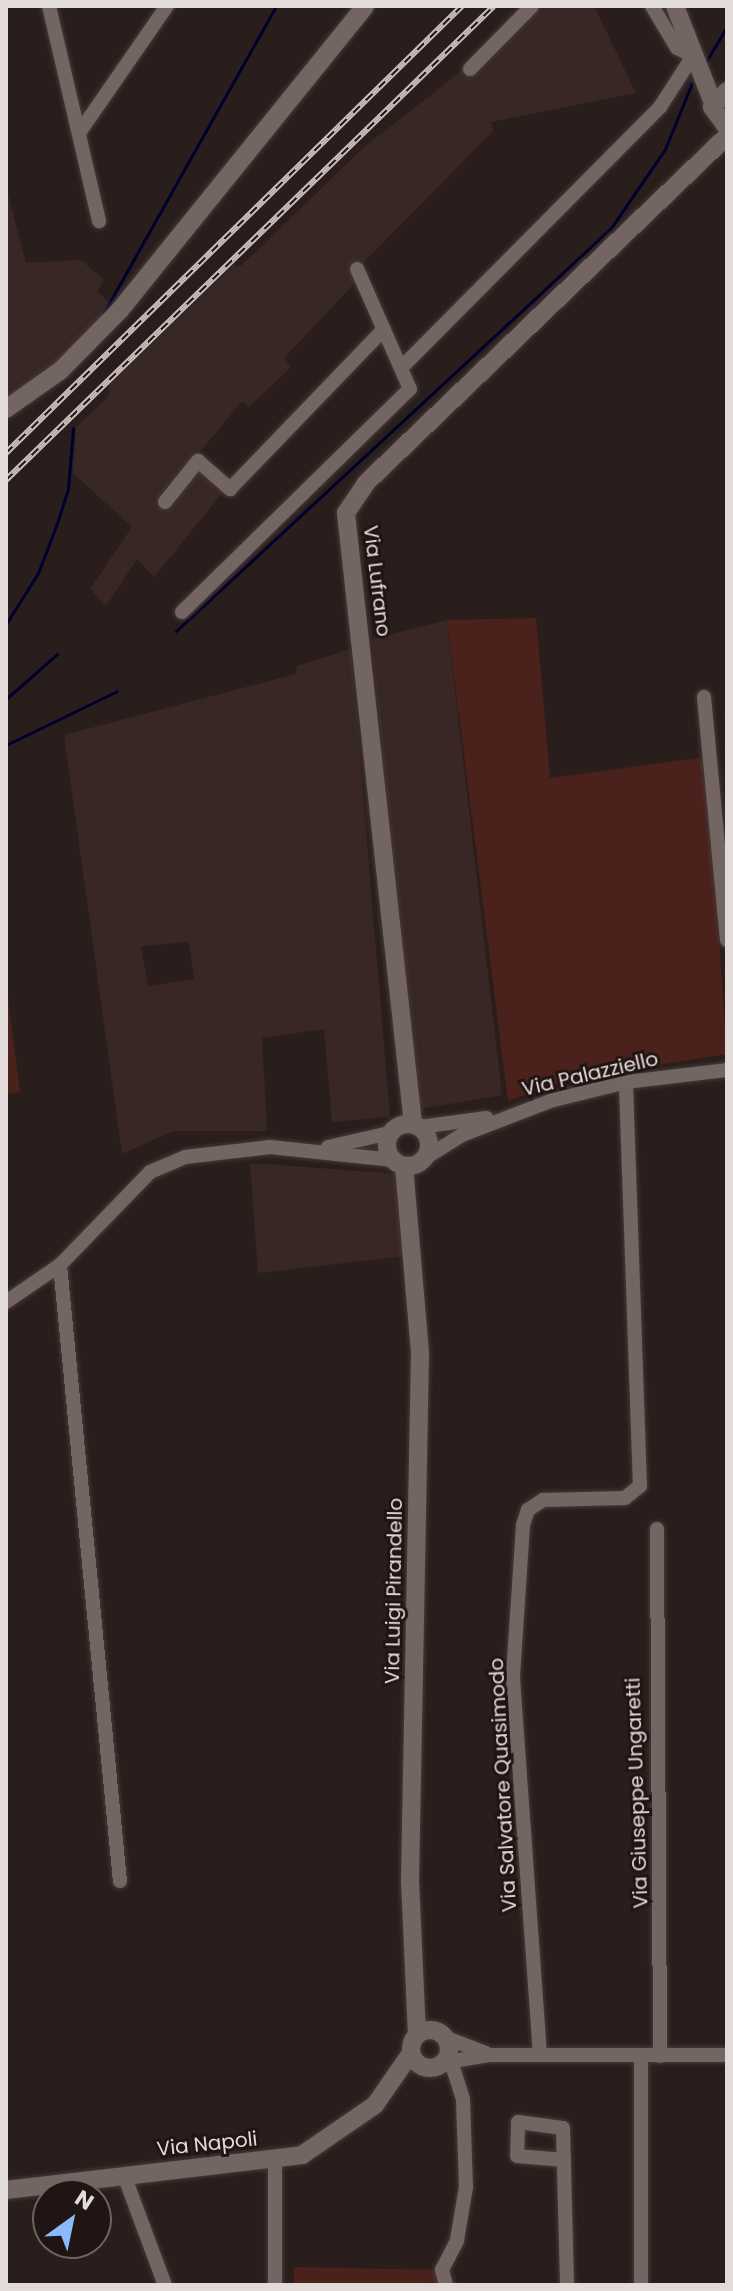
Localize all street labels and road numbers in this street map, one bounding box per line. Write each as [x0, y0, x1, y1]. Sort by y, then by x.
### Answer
street label: Via Lufrano [358, 524, 396, 638]
street label: Via Palazziello [520, 1047, 660, 1101]
street label: Via Luigi Pirandello [380, 1498, 408, 1684]
street label: Via Salvatore Quasimodo [484, 1657, 522, 1913]
street label: Via Giuseppe Ungaretti [621, 1677, 653, 1909]
street label: Via Napoli [156, 2127, 258, 2161]

